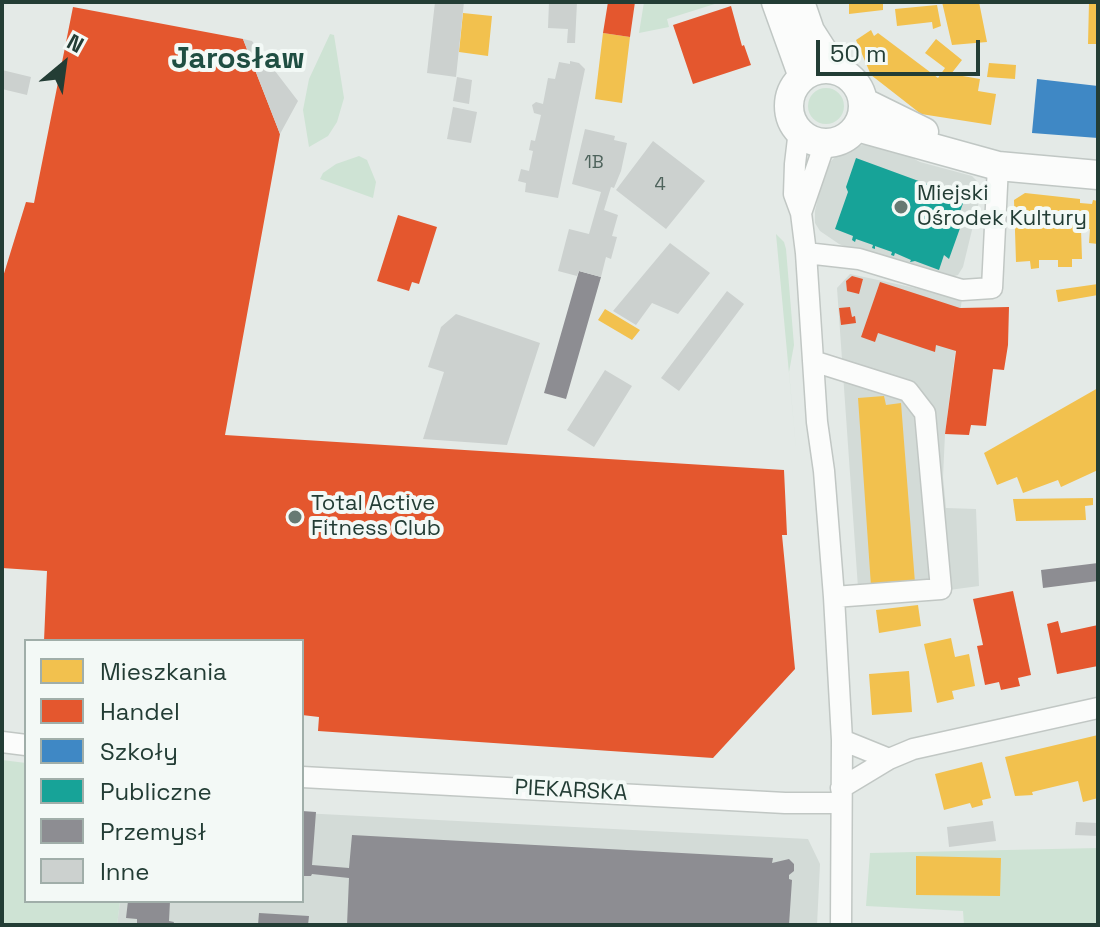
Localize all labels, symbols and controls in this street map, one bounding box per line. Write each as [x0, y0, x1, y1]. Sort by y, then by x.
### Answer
north arrow [24, 24, 104, 104]
scale bar [820, 24, 984, 74]
text: N [62, 27, 89, 59]
text: 50 m [830, 38, 887, 69]
district label: Jarosław [171, 42, 305, 78]
house number: 1B [584, 152, 604, 174]
house number: 4 [654, 174, 666, 196]
place label: Miejski Ośrodek Kultury [917, 181, 1087, 232]
marker: Miejski Ośrodek Kultury [892, 198, 910, 216]
place label: Total Active Fitness Club [311, 491, 441, 542]
marker: Total Active Fitness Club [286, 508, 304, 526]
legend [24, 639, 304, 903]
text: Mieszkania [100, 656, 227, 687]
text: Handel [100, 696, 180, 727]
text: Szkoły [100, 736, 178, 767]
street label: PIEKARSKA [514, 775, 628, 807]
text: Publiczne [100, 776, 212, 807]
text: Przemysł [100, 816, 206, 847]
text: Inne [100, 856, 150, 887]

